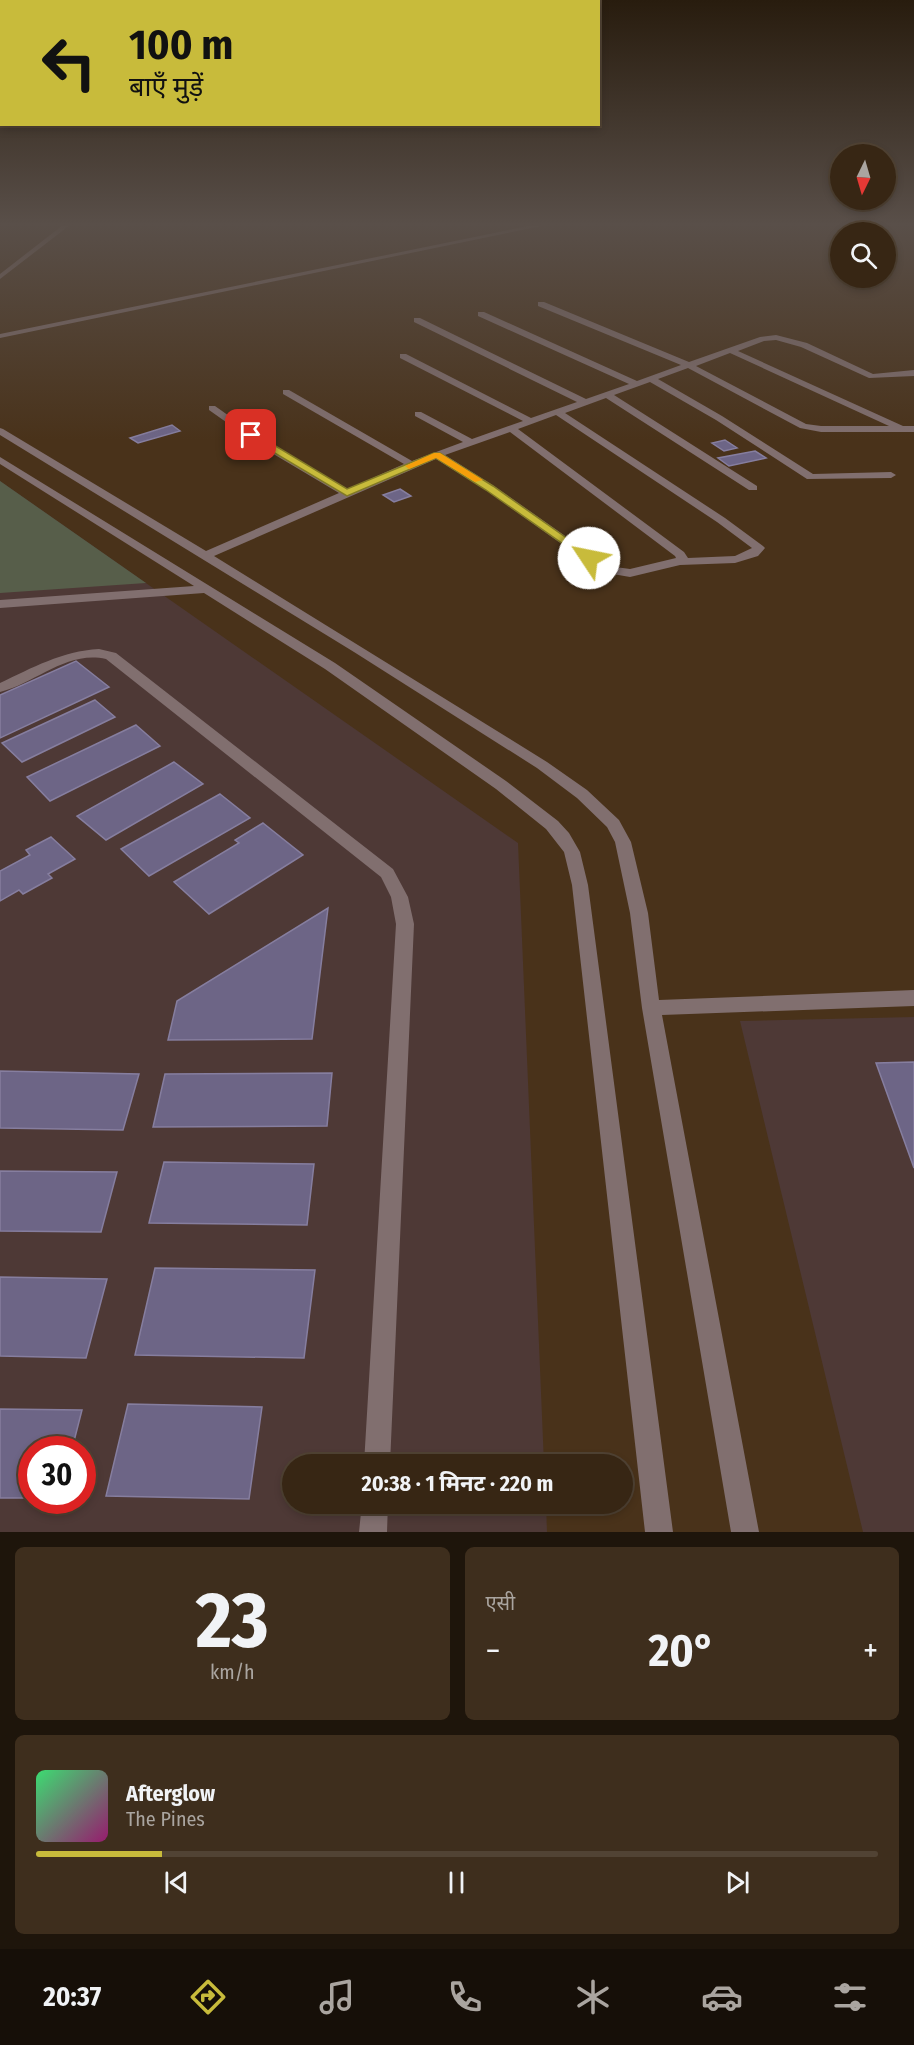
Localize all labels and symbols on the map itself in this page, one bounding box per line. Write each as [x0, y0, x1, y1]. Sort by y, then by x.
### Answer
north arrow [830, 144, 896, 210]
pin [225, 409, 276, 460]
position arrow [557, 526, 621, 590]
speed limit sign: 30 [18, 1436, 96, 1514]

